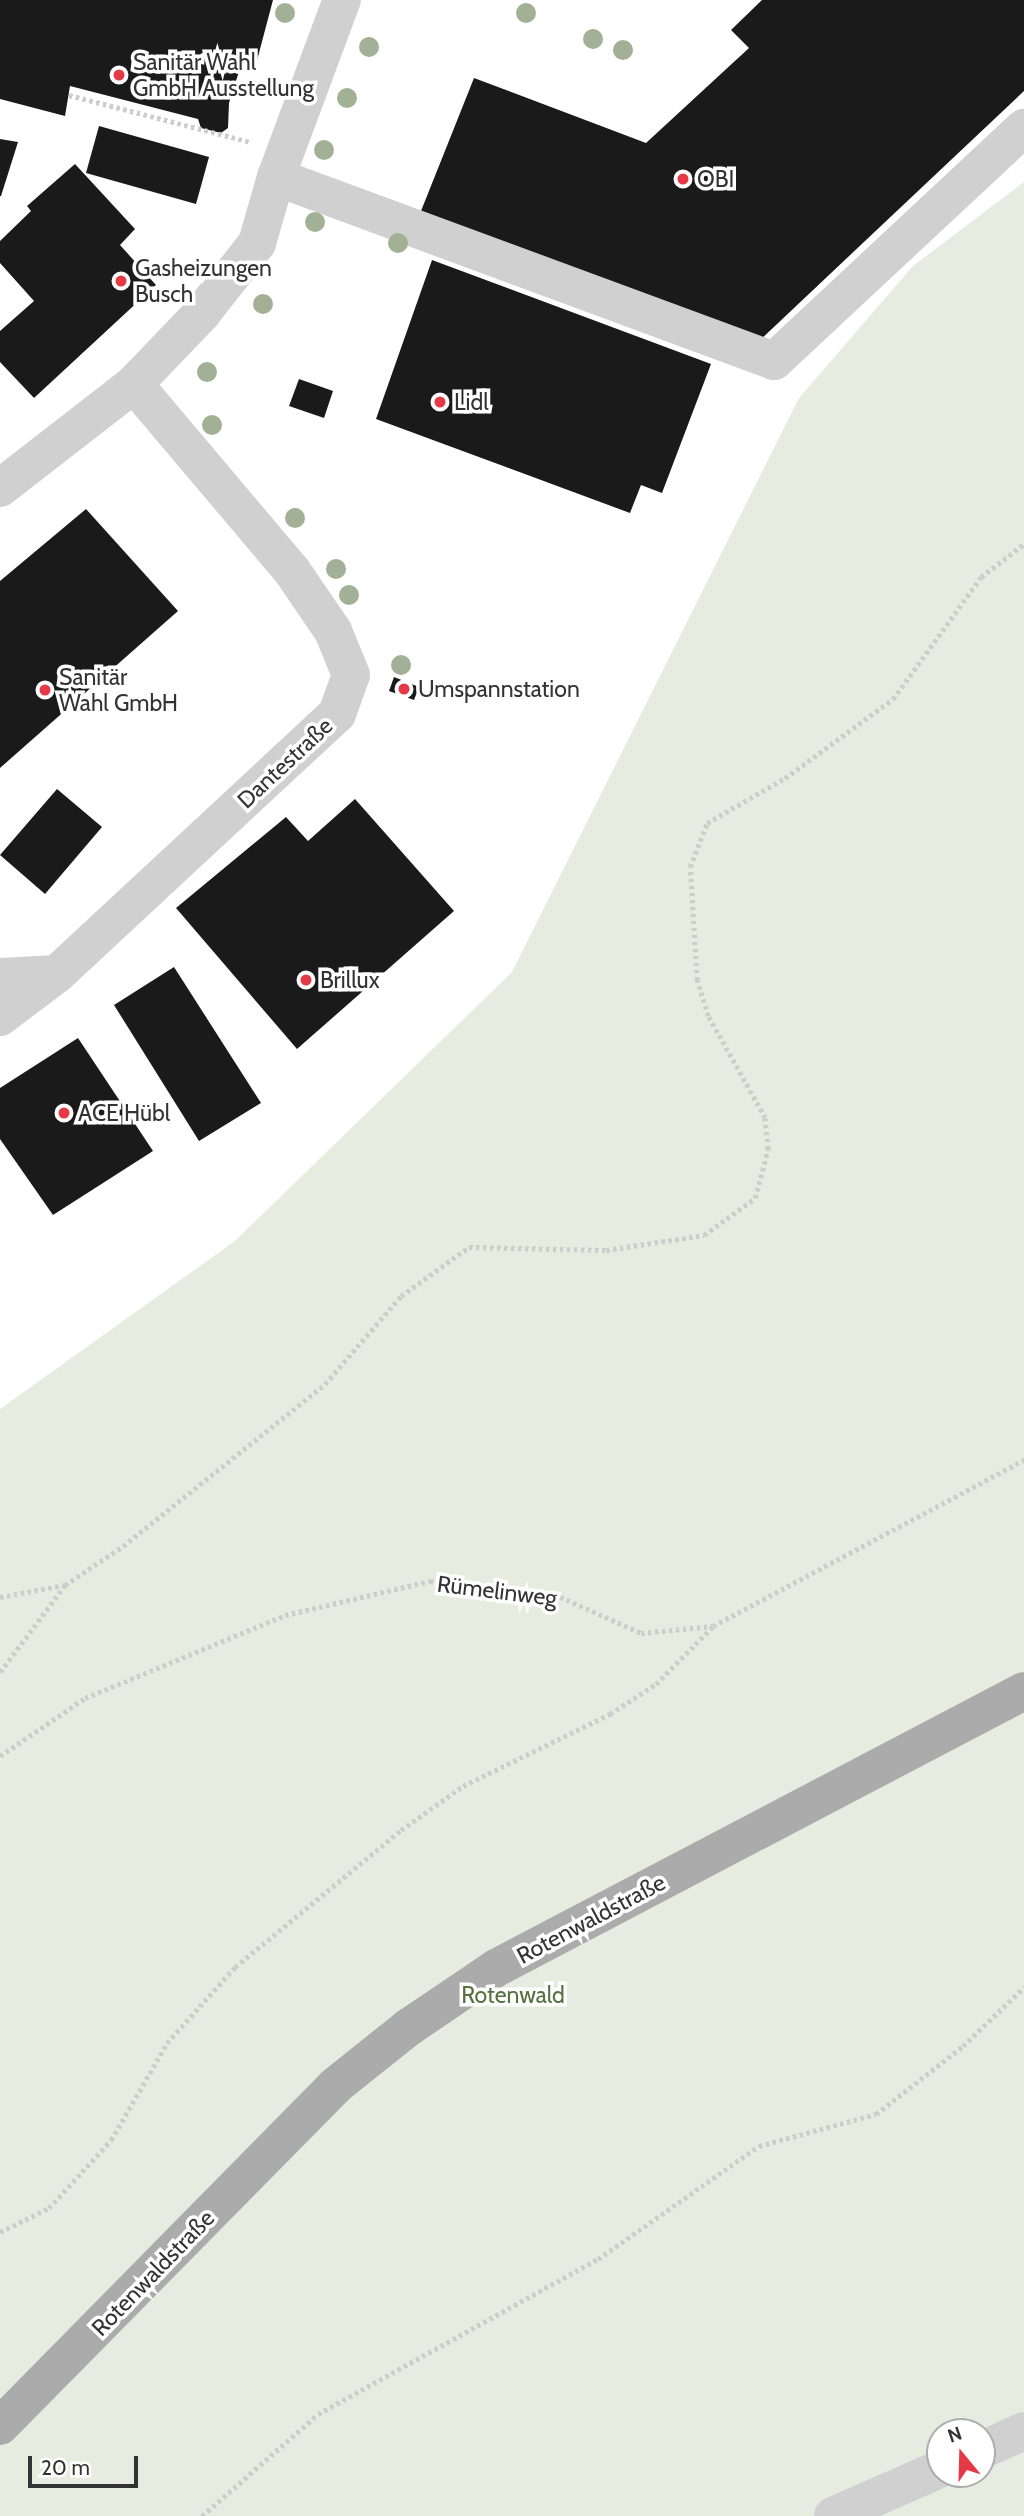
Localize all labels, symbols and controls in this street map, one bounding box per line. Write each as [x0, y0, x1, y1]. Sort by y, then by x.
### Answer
place label: Sanitär Wahl GmbH Ausstellung [133, 48, 314, 102]
marker: Sanitär Wahl GmbH Ausstellung [111, 67, 127, 83]
place label: OBI [697, 165, 734, 193]
marker: OBI [675, 171, 691, 187]
place label: Gasheizungen Busch [135, 254, 272, 308]
marker: Gasheizungen Busch [113, 273, 129, 289]
place label: Lidl [454, 388, 489, 416]
marker: Lidl [432, 394, 448, 410]
place label: Sanitär Wahl GmbH [59, 663, 178, 717]
place label: Umspannstation [418, 675, 580, 703]
marker: Umspannstation [396, 681, 412, 697]
marker: Sanitär Wahl GmbH [37, 682, 53, 698]
street label: Dantestraße [232, 712, 338, 814]
place label: Brillux [320, 966, 380, 994]
marker: Brillux [298, 972, 314, 988]
place label: ACE Hübl [78, 1099, 170, 1127]
marker: ACE Hübl [56, 1105, 72, 1121]
street label: Rümelinweg [436, 1570, 558, 1612]
street label: Rotenwaldstraße [512, 1868, 670, 1970]
park label: Rotenwald [461, 1981, 565, 2009]
street label: Rotenwaldstraße [86, 2204, 220, 2342]
north arrow [926, 2418, 996, 2488]
text: N [945, 2422, 965, 2448]
scale bar [32, 2442, 142, 2486]
text: 20 m [41, 2455, 90, 2480]

